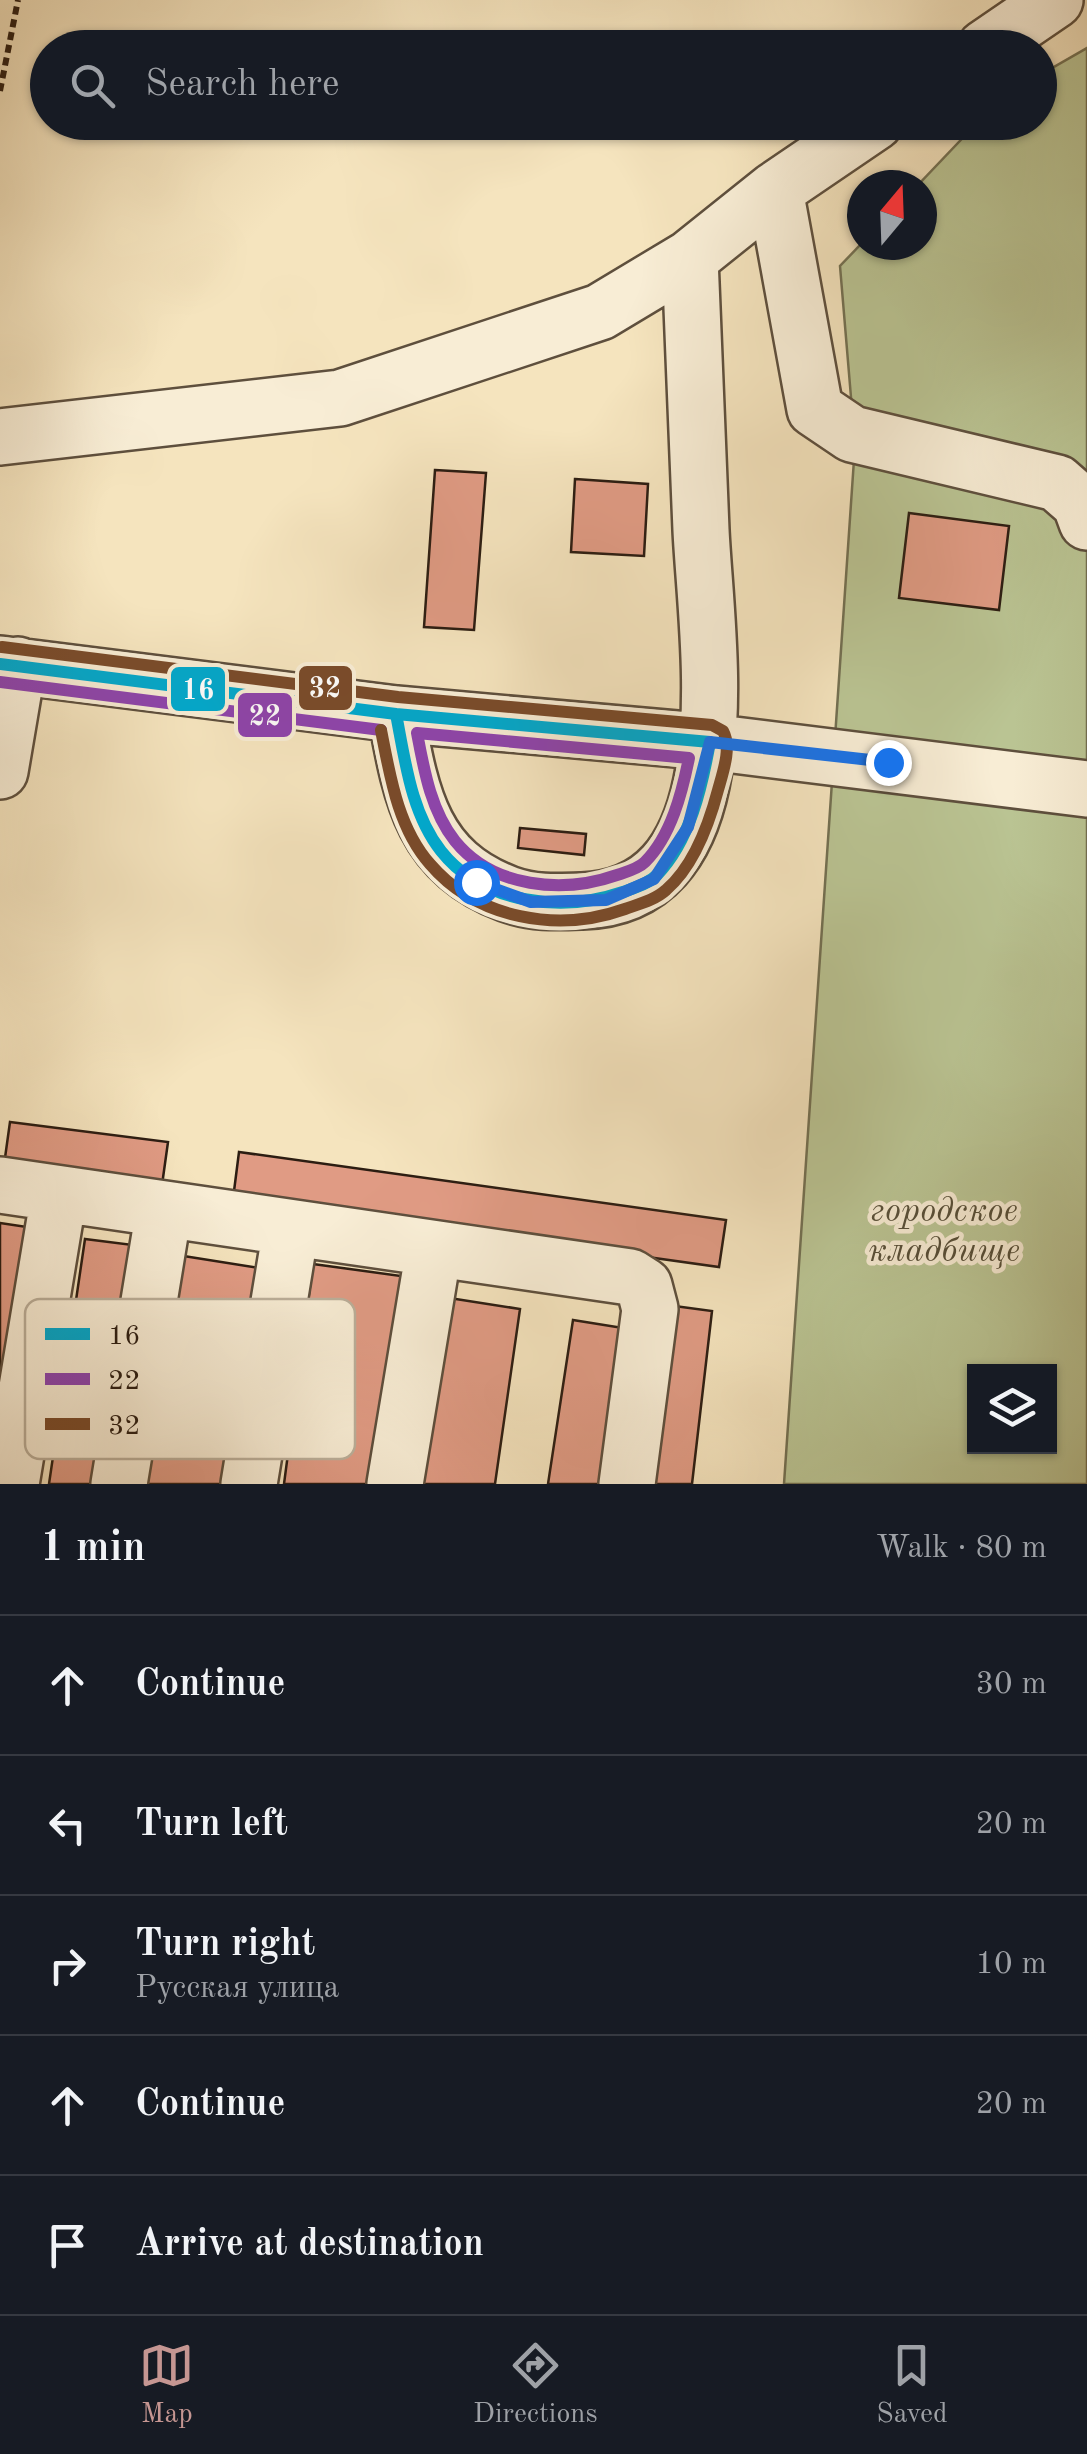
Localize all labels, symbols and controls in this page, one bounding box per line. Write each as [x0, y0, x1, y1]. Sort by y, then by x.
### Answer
search box [30, 30, 1057, 140]
icon: search [65, 58, 120, 113]
text: Search here [145, 66, 340, 104]
north arrow [847, 170, 937, 260]
line badge: 32 [297, 664, 354, 712]
line badge: 16 [169, 665, 227, 713]
text: 32 [309, 676, 341, 704]
text: 16 [182, 678, 214, 706]
line badge: 22 [236, 691, 294, 739]
text: 22 [249, 704, 281, 732]
route end [866, 740, 912, 786]
route start [454, 860, 500, 906]
park label: городское кладбище [868, 1194, 1020, 1269]
legend [25, 1299, 355, 1459]
text: 16 [108, 1323, 140, 1351]
map controls [967, 1364, 1057, 1454]
button: layers [967, 1364, 1057, 1454]
text: 22 [108, 1368, 140, 1396]
text: 32 [108, 1413, 140, 1441]
text: 1 min [40, 1528, 146, 1570]
text: Walk · 80 m [876, 1533, 1047, 1565]
icon: ahead [40, 1658, 95, 1713]
text: Continue [135, 1666, 285, 1704]
text: 30 m [976, 1669, 1047, 1701]
icon: left [40, 1798, 95, 1853]
text: Turn left [135, 1806, 288, 1844]
text: 20 m [976, 1809, 1047, 1841]
text: Turn right [135, 1926, 315, 1964]
icon: right [40, 1938, 95, 1993]
text: 10 m [976, 1949, 1047, 1981]
text: Русская улица [135, 1973, 339, 2005]
icon: ahead [40, 2078, 95, 2133]
text: Continue [135, 2086, 285, 2124]
text: 20 m [976, 2089, 1047, 2121]
icon: arrive [40, 2218, 95, 2273]
text: Arrive at destination [135, 2226, 484, 2264]
tab: Map [139, 2338, 194, 2433]
tab: Directions [473, 2338, 598, 2433]
tab: Saved [876, 2338, 948, 2433]

